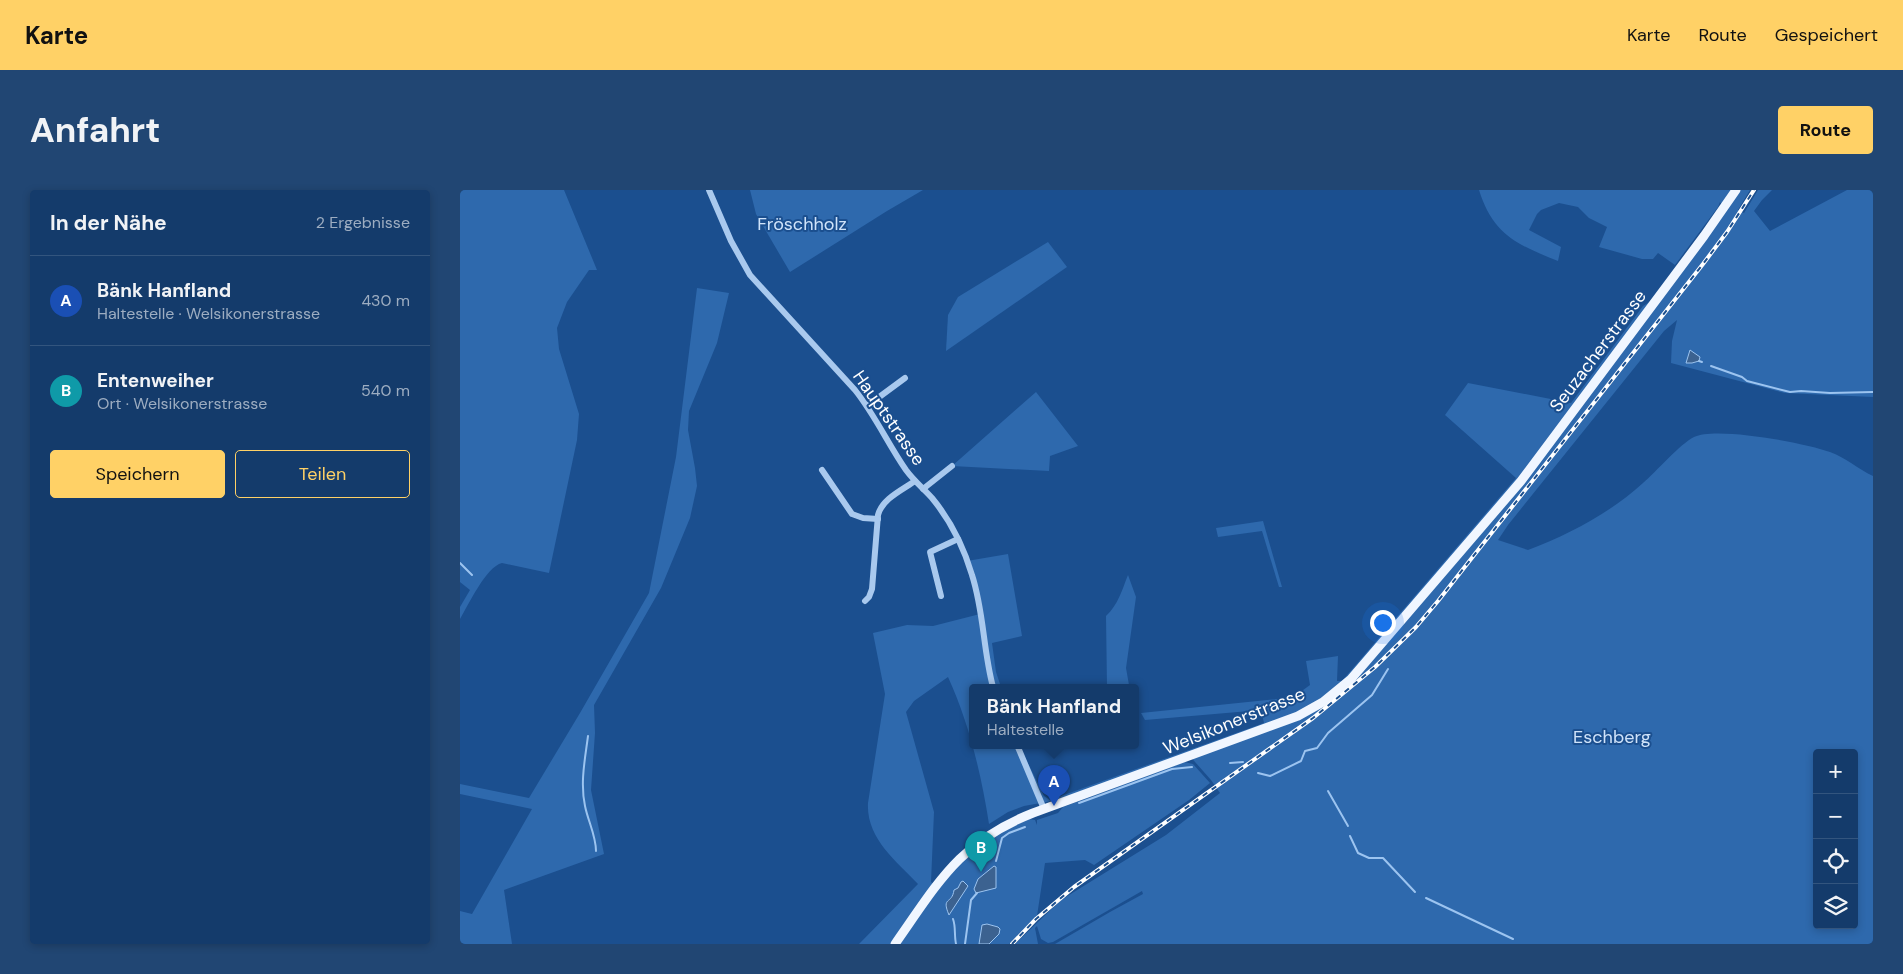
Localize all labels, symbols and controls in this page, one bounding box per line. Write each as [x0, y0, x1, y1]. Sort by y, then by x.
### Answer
text: Karte [25, 20, 88, 51]
text: Karte [1627, 23, 1671, 47]
text: Route [1699, 23, 1747, 47]
text: Gespeichert [1775, 23, 1878, 47]
button: Route [1778, 106, 1873, 154]
text: Anfahrt [30, 107, 160, 153]
text: In der Nähe [50, 209, 167, 237]
text: 2 Ergebnisse [316, 212, 410, 233]
park label: Fröschholz [757, 212, 847, 236]
text: Bänk Hanfland [97, 278, 231, 303]
street label: Seuzacherstrasse [1544, 285, 1652, 417]
text: A [60, 290, 72, 311]
text: 430 m [361, 290, 410, 311]
text: Haltestelle · Welsikonerstrasse [97, 303, 320, 324]
street label: Hauptstrasse [847, 366, 931, 470]
text: Entenweiher [97, 368, 214, 393]
text: B [61, 380, 71, 401]
text: 540 m [361, 380, 410, 401]
text: Ort · Welsikonerstrasse [97, 393, 267, 414]
button: Speichern [50, 450, 225, 498]
button: Teilen [235, 450, 410, 498]
your location [1370, 610, 1396, 636]
street label: Welsikonerstrasse [1160, 682, 1308, 760]
popup [969, 684, 1139, 749]
text: Bänk Hanfland [987, 694, 1121, 719]
text: Haltestelle [987, 719, 1064, 740]
park label: Eschberg [1573, 725, 1651, 749]
map controls [1813, 749, 1858, 929]
button: + [1813, 749, 1858, 794]
pin: A [1038, 765, 1070, 806]
button: − [1813, 794, 1858, 839]
pin: B [965, 831, 997, 872]
button: locate [1813, 839, 1858, 884]
button: layers [1813, 884, 1858, 929]

